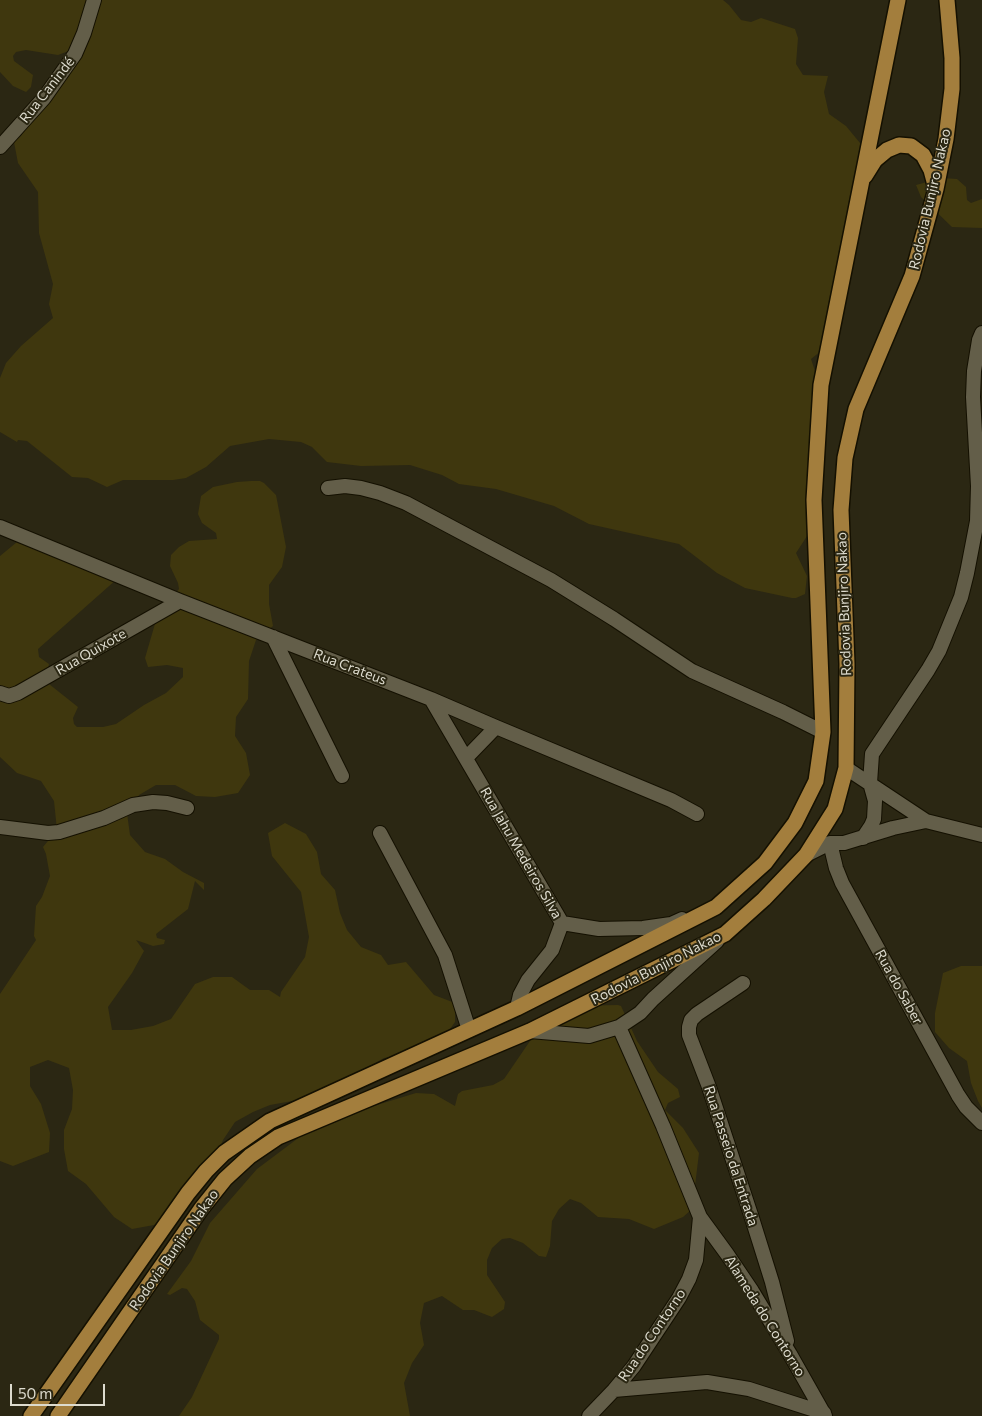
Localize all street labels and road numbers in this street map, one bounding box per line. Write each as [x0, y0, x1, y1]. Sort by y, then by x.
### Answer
street label: Rua Canindé [16, 54, 78, 126]
street label: Rodovia Bunjiro Nakao [906, 127, 954, 271]
street label: Rodovia Bunjiro Nakao [833, 532, 855, 676]
street label: Rua Quixote [53, 625, 129, 679]
street label: Rua Crateus [311, 645, 389, 689]
street label: Rua Jahu Medeiros Silva [476, 784, 566, 922]
street label: Rodovia Bunjiro Nakao [588, 928, 724, 1008]
street label: Rua do Saber [872, 947, 926, 1027]
street label: Rua Passeio da Entrada [700, 1084, 762, 1228]
street label: Rodovia Bunjiro Nakao [126, 1186, 222, 1314]
street label: Alameda do Contorno [721, 1252, 809, 1380]
street label: Rua do Contorno [615, 1285, 689, 1385]

